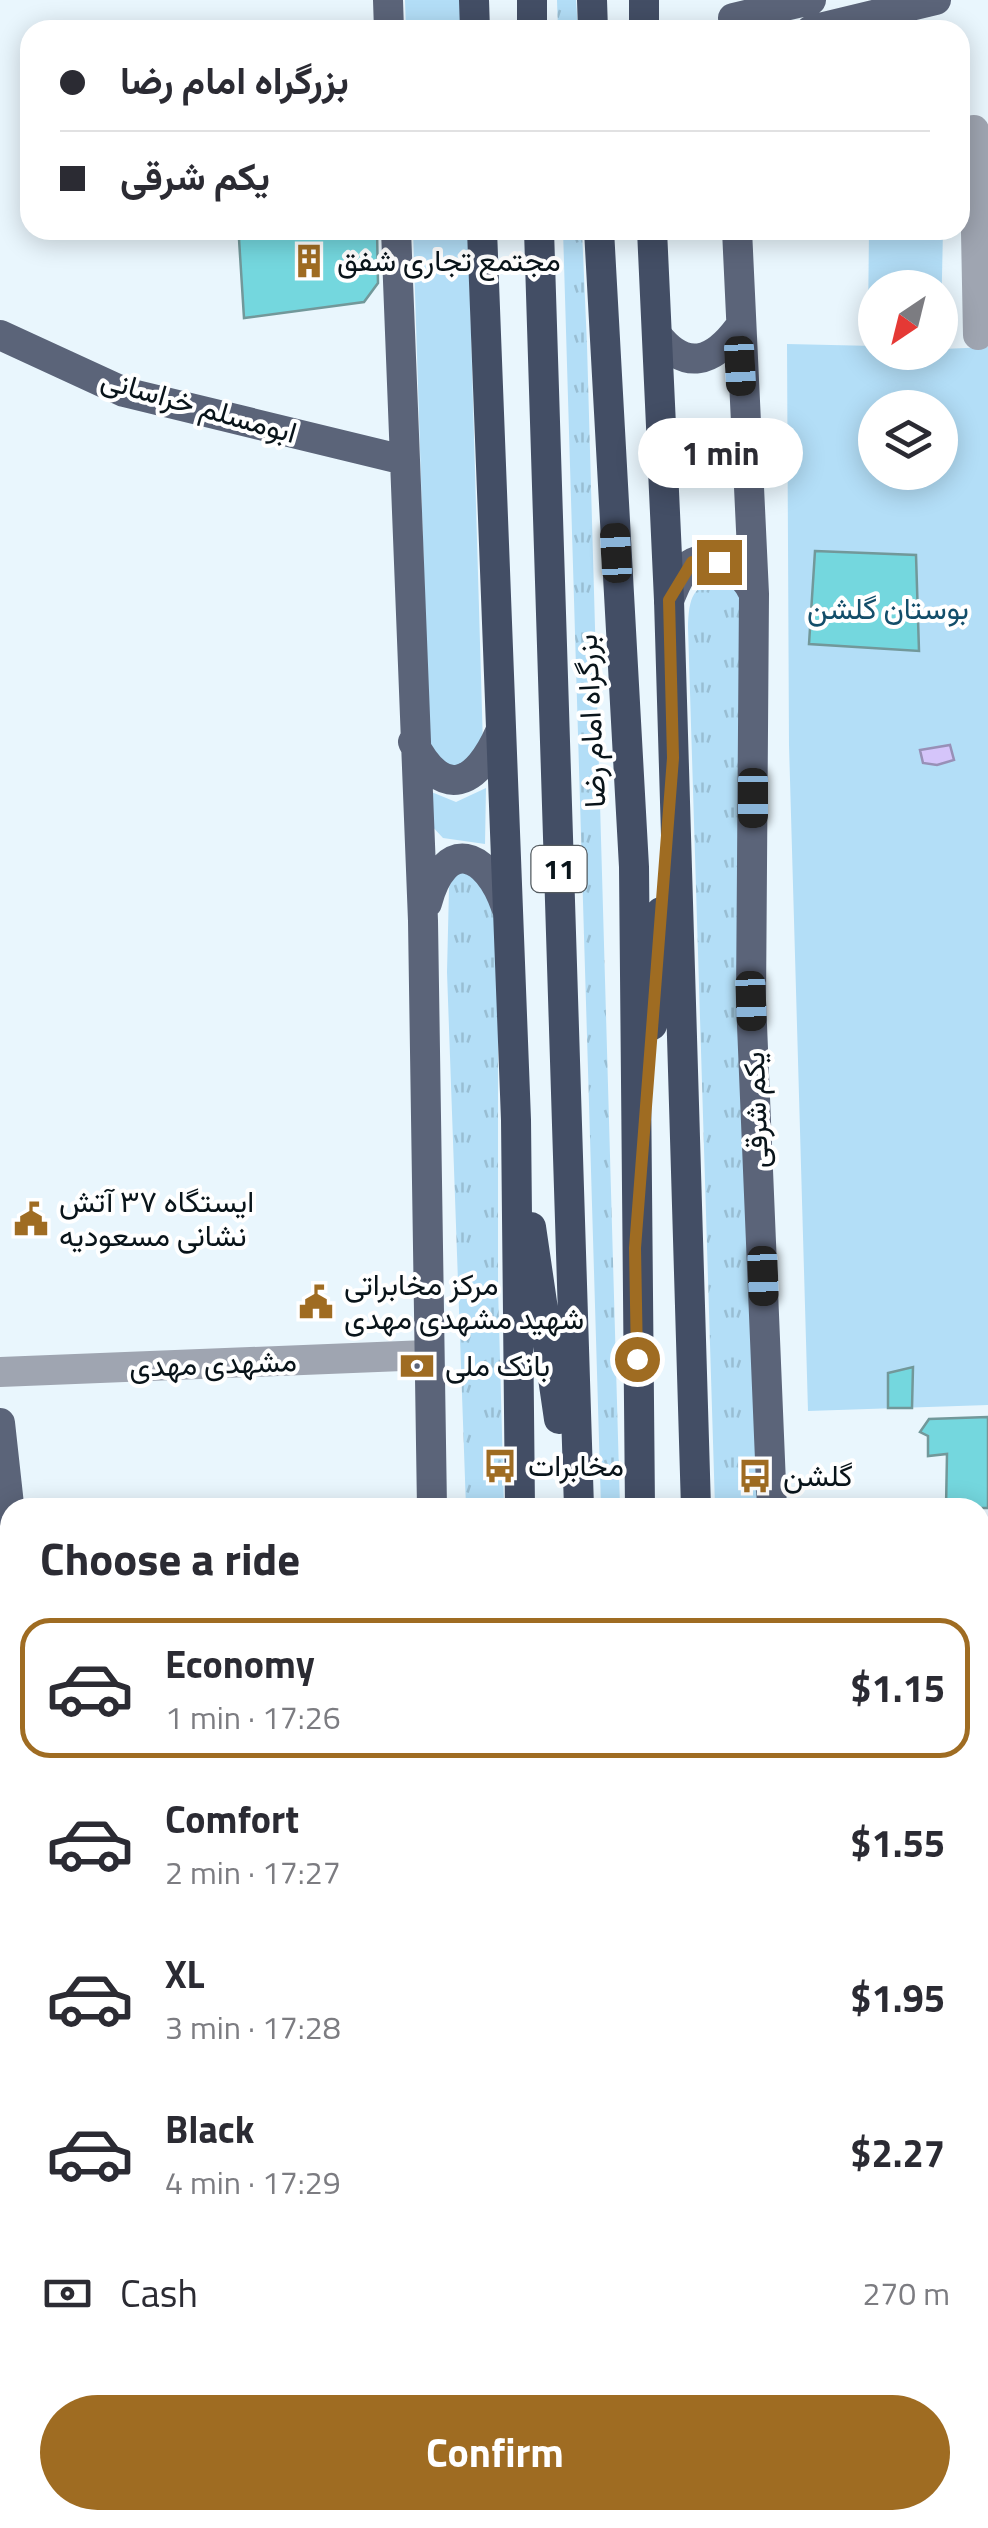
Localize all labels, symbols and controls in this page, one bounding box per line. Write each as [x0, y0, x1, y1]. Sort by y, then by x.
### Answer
text: بزرگراه امام رضا [120, 51, 349, 109]
text: یکم شرقی [120, 147, 270, 205]
place label: مجتمع تجاری شفق [337, 237, 561, 283]
building icon: مجتمع تجاری شفق [290, 242, 328, 280]
north arrow [858, 270, 958, 370]
map controls [858, 270, 958, 490]
car [723, 335, 757, 397]
street label: ابومسلم خراسانی [96, 355, 303, 455]
button: layers [858, 390, 958, 490]
callout: 1 min [636, 417, 802, 487]
text: 1 min [682, 429, 759, 477]
car [599, 522, 633, 584]
route end [697, 540, 742, 585]
park label: بوستان گلشن [807, 585, 969, 631]
street label: بزرگراه امام رضا [562, 633, 618, 809]
car [738, 768, 768, 828]
road number: 11 [532, 846, 586, 892]
car [735, 970, 767, 1032]
street label: یکم شرقی [730, 1051, 780, 1169]
place label: ایستگاه ۳۷ آتش نشانی مسعودیه [59, 1178, 254, 1258]
public building icon: ایستگاه ۳۷ آتش نشانی مسعودیه [12, 1200, 50, 1238]
car [747, 1245, 779, 1307]
place label: مرکز مخابراتی شهید مشهدی مهدی [344, 1261, 584, 1341]
public building icon: مرکز مخابراتی شهید مشهدی مهدی [297, 1283, 335, 1321]
street label: مشهدی مهدی [128, 1337, 298, 1389]
route start [615, 1337, 660, 1382]
place label: بانک ملی [445, 1342, 550, 1388]
bank icon: بانک ملی [398, 1347, 436, 1385]
place label: مخابرات [528, 1442, 624, 1488]
bus stop icon: مخابرات [481, 1447, 519, 1485]
place label: گلشن [783, 1452, 853, 1498]
bus stop icon: گلشن [736, 1457, 774, 1495]
text: Choose a ride [40, 1524, 300, 1592]
text: Economy [165, 1635, 315, 1693]
icon: car [45, 1643, 135, 1733]
text: $1.15 [850, 1659, 945, 1717]
text: 1 min · 17:26 [165, 1693, 341, 1741]
text: Comfort [165, 1790, 299, 1848]
icon: car [45, 1798, 135, 1888]
text: $1.55 [850, 1814, 945, 1872]
text: 2 min · 17:27 [165, 1848, 341, 1896]
text: XL [165, 1945, 205, 2003]
icon: car [45, 1953, 135, 2043]
text: $1.95 [850, 1969, 945, 2027]
text: 3 min · 17:28 [165, 2003, 341, 2051]
text: Black [165, 2100, 254, 2158]
icon: car [45, 2108, 135, 2198]
text: $2.27 [850, 2124, 945, 2182]
text: 4 min · 17:29 [165, 2158, 341, 2206]
text: Cash [120, 2264, 198, 2322]
icon: cash [40, 2266, 95, 2321]
text: 270 m [862, 2269, 950, 2317]
button: Confirm [40, 2395, 950, 2510]

